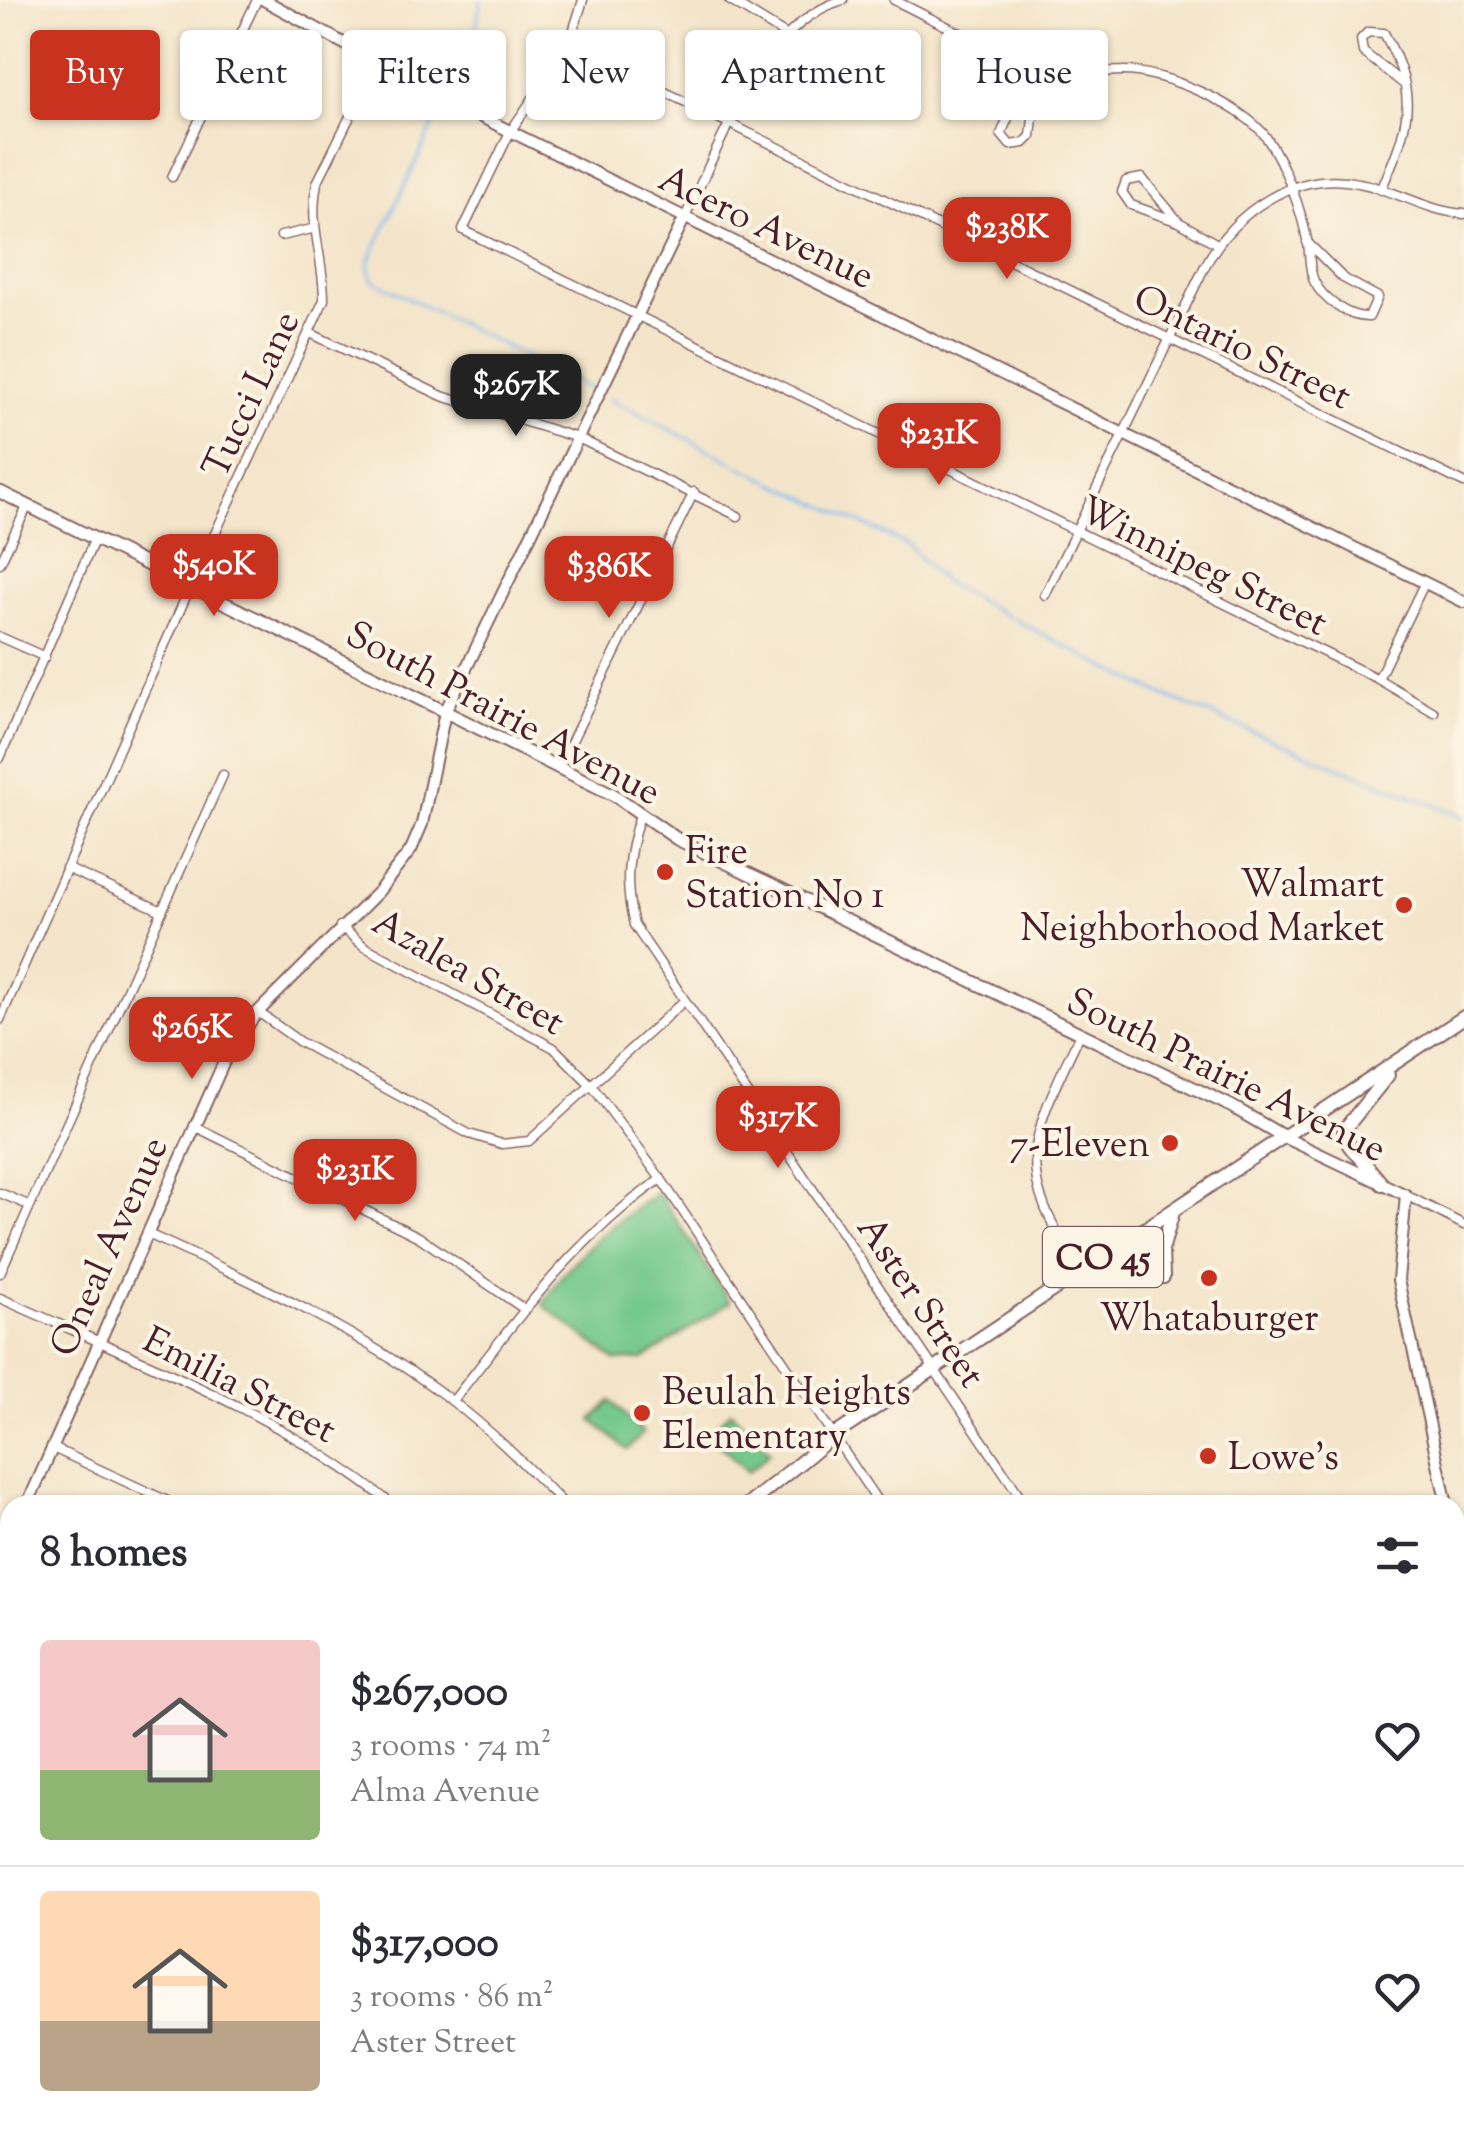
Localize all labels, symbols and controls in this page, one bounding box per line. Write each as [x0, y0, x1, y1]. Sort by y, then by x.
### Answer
chip: Buy [30, 30, 160, 120]
chip: Rent [180, 30, 322, 120]
chip: Filters [342, 30, 506, 120]
chip: New [526, 30, 665, 120]
chip: Apartment [685, 30, 921, 120]
chip: House [941, 30, 1108, 120]
street label: Acero Avenue [648, 154, 882, 305]
pin: $238K [937, 197, 1077, 282]
text: $238K [965, 206, 1049, 252]
street label: Ontario Street [1123, 274, 1359, 426]
street label: Tucci Lane [191, 303, 316, 488]
pin: $267K [446, 354, 586, 439]
text: $267K [472, 363, 560, 409]
pin: $231K [869, 403, 1009, 488]
text: $231K [899, 412, 979, 458]
street label: Winnipeg Street [1069, 485, 1335, 652]
pin: $540K [144, 534, 284, 619]
pin: $386K [539, 536, 679, 621]
text: $540K [172, 543, 256, 589]
text: $386K [566, 545, 652, 591]
street label: South Prairie Avenue [335, 610, 669, 821]
place label: Fire Station No 1 [685, 827, 884, 925]
place label: Walmart Neighborhood Market [1020, 860, 1384, 958]
marker: Fire Station No 1 [654, 861, 676, 883]
marker: Walmart Neighborhood Market [1393, 894, 1415, 916]
street label: Azalea Street [361, 897, 573, 1051]
street label: South Prairie Avenue [1056, 977, 1394, 1178]
pin: $265K [122, 997, 262, 1082]
text: $265K [151, 1006, 233, 1052]
pin: $317K [708, 1086, 848, 1171]
text: $317K [738, 1095, 818, 1141]
place label: 7-Eleven [1010, 1120, 1150, 1174]
street label: Oneal Avenue [39, 1129, 184, 1366]
marker: 7-Eleven [1159, 1132, 1181, 1154]
pin: $231K [285, 1139, 425, 1224]
text: $231K [315, 1148, 395, 1194]
street label: Aster Street [841, 1206, 996, 1400]
road number: CO 45 [1043, 1227, 1163, 1287]
marker: Whataburger [1198, 1267, 1220, 1289]
place label: Whataburger [1100, 1294, 1319, 1348]
street label: Emilia Street [132, 1316, 344, 1459]
place label: Beulah Heights Elementary [662, 1368, 911, 1466]
marker: Beulah Heights Elementary [631, 1402, 653, 1424]
place label: Lowe's [1228, 1433, 1339, 1487]
marker: Lowe's [1197, 1445, 1219, 1467]
text: 8 homes [40, 1525, 188, 1585]
icon: filters [1370, 1528, 1425, 1583]
text: $267,000 [350, 1664, 508, 1724]
icon: home [120, 1680, 240, 1800]
icon: heart [1370, 1713, 1425, 1768]
text: 3 rooms · 74 m² [350, 1724, 552, 1770]
text: Alma Avenue [350, 1770, 540, 1816]
text: $317,000 [350, 1915, 499, 1975]
icon: home [120, 1931, 240, 2051]
icon: heart [1370, 1964, 1425, 2019]
text: 3 rooms · 86 m² [350, 1975, 553, 2021]
text: Aster Street [350, 2021, 516, 2067]

